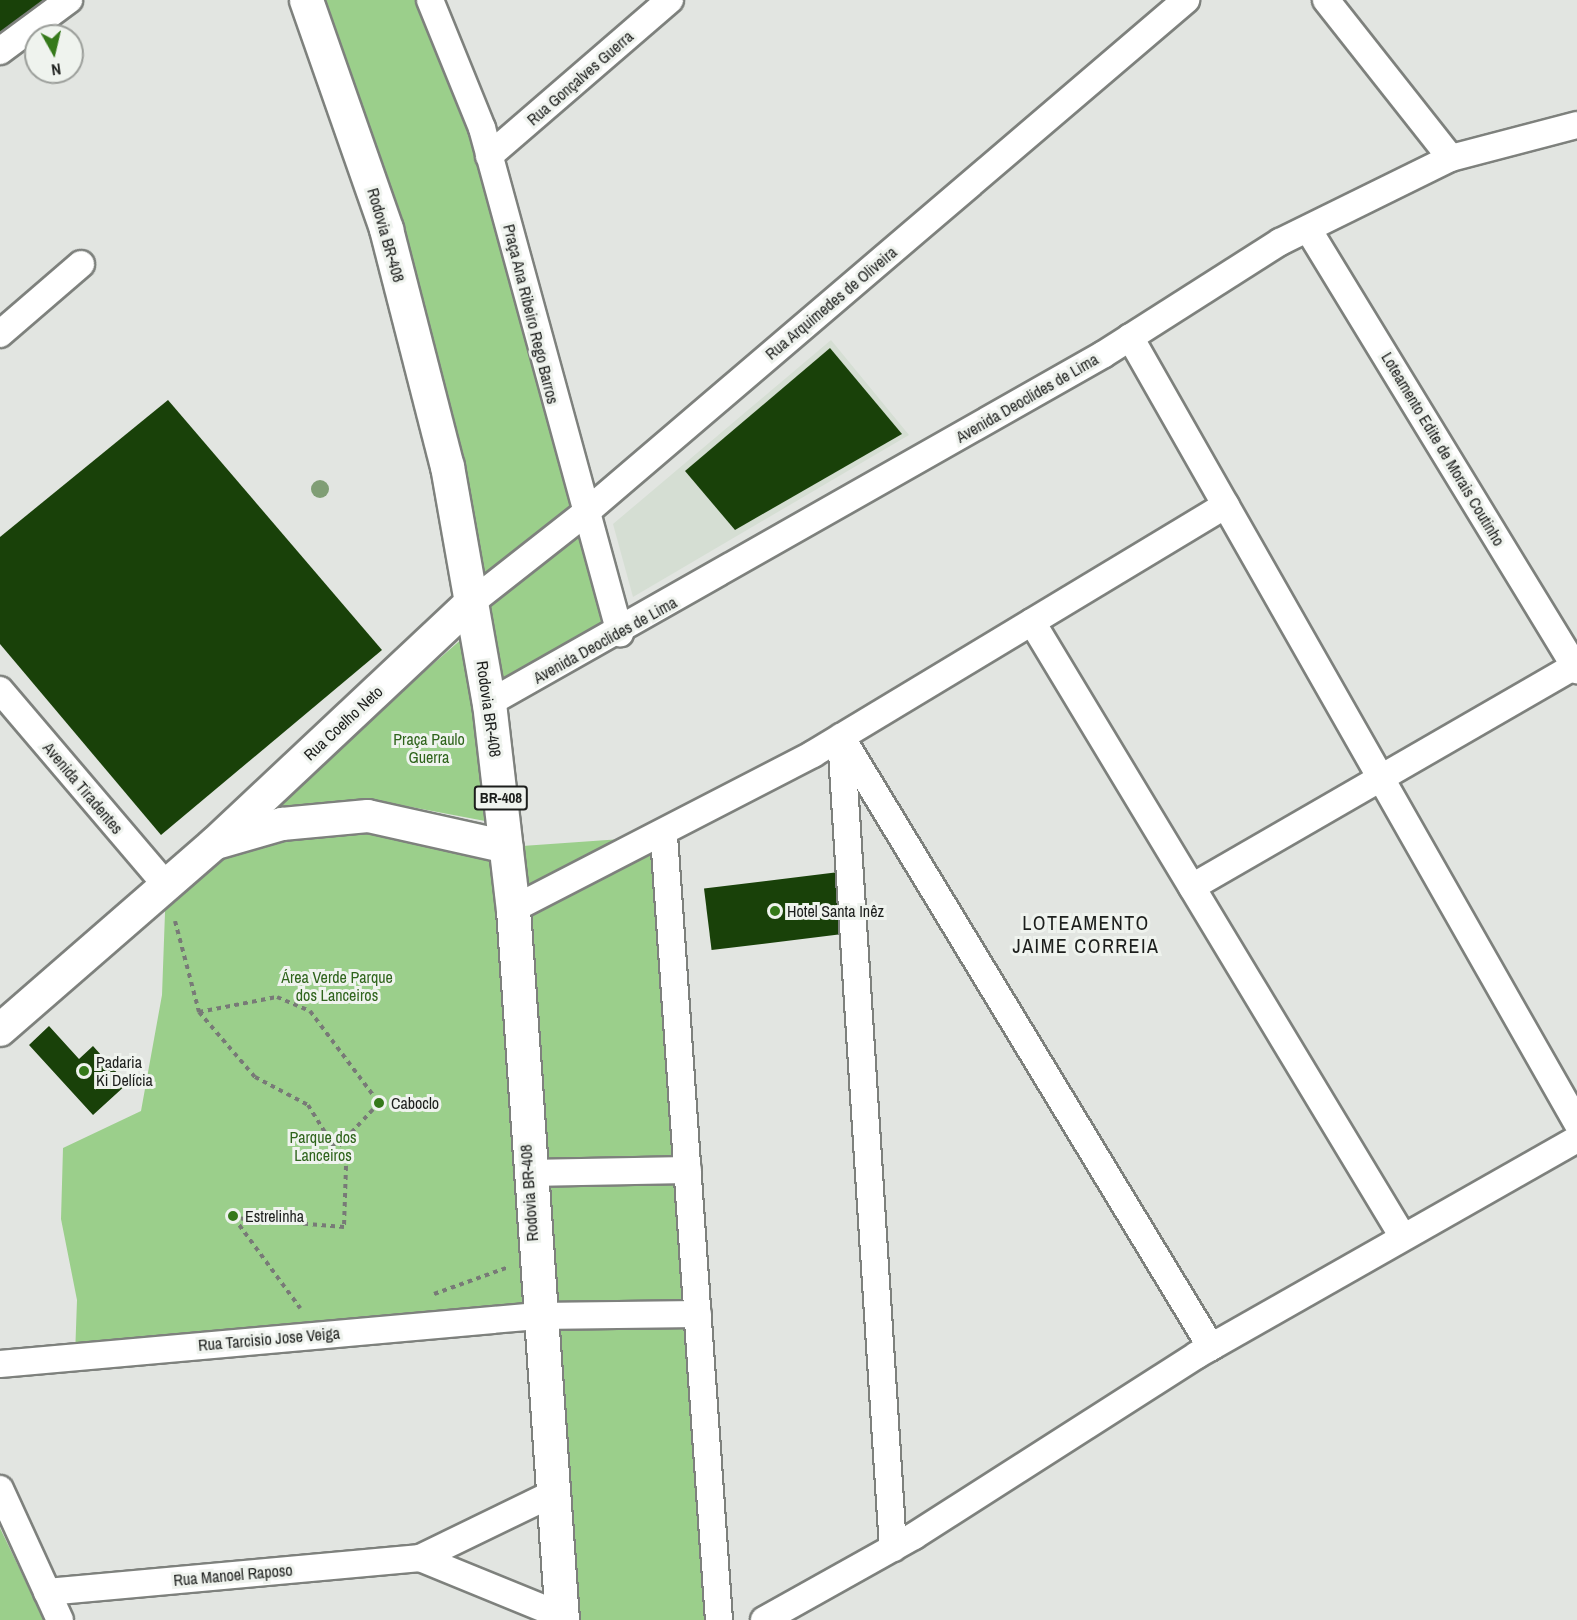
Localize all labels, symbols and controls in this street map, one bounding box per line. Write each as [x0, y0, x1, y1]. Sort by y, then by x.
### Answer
north arrow [24, 24, 84, 84]
street label: Rua Gonçalves Guerra [523, 27, 637, 129]
text: N [50, 58, 62, 81]
street label: Rodovia BR-408 [363, 186, 409, 284]
street label: Praça Ana Ribeiro Rego Barros [499, 222, 563, 406]
street label: Rua Arquimedes de Oliveira [761, 242, 901, 364]
street label: Avenida Deoclides de Lima [953, 349, 1101, 447]
street label: Loteamento Edite de Morais Coutinho [1377, 349, 1509, 549]
street label: Avenida Deoclides de Lima [530, 593, 680, 687]
street label: Rodovia BR-408 [473, 660, 505, 758]
street label: Rua Coelho Neto [300, 682, 386, 764]
park label: Praça Paulo Guerra [393, 729, 465, 767]
street label: Avenida Tiradentes [39, 738, 127, 838]
road number: BR-408 [472, 786, 530, 810]
place label: Hotel Santa Inêz [787, 901, 884, 921]
marker: Hotel Santa Inêz [768, 904, 782, 918]
district label: LOTEAMENTO JAIME CORREIA [1012, 911, 1160, 958]
park label: Área Verde Parque dos Lanceiros [281, 967, 393, 1005]
place label: Padaria Ki Delícia [96, 1052, 153, 1090]
marker: Padaria Ki Delícia [77, 1064, 91, 1078]
place label: Caboclo [391, 1093, 439, 1113]
marker: Caboclo [372, 1096, 386, 1110]
park label: Parque dos Lanceiros [289, 1127, 357, 1165]
street label: Rodovia BR-408 [516, 1144, 542, 1242]
place label: Estrelinha [245, 1206, 304, 1226]
marker: Estrelinha [226, 1209, 240, 1223]
street label: Rua Tarcisio Jose Veiga [197, 1323, 341, 1355]
street label: Rua Manoel Raposo [173, 1560, 293, 1590]

